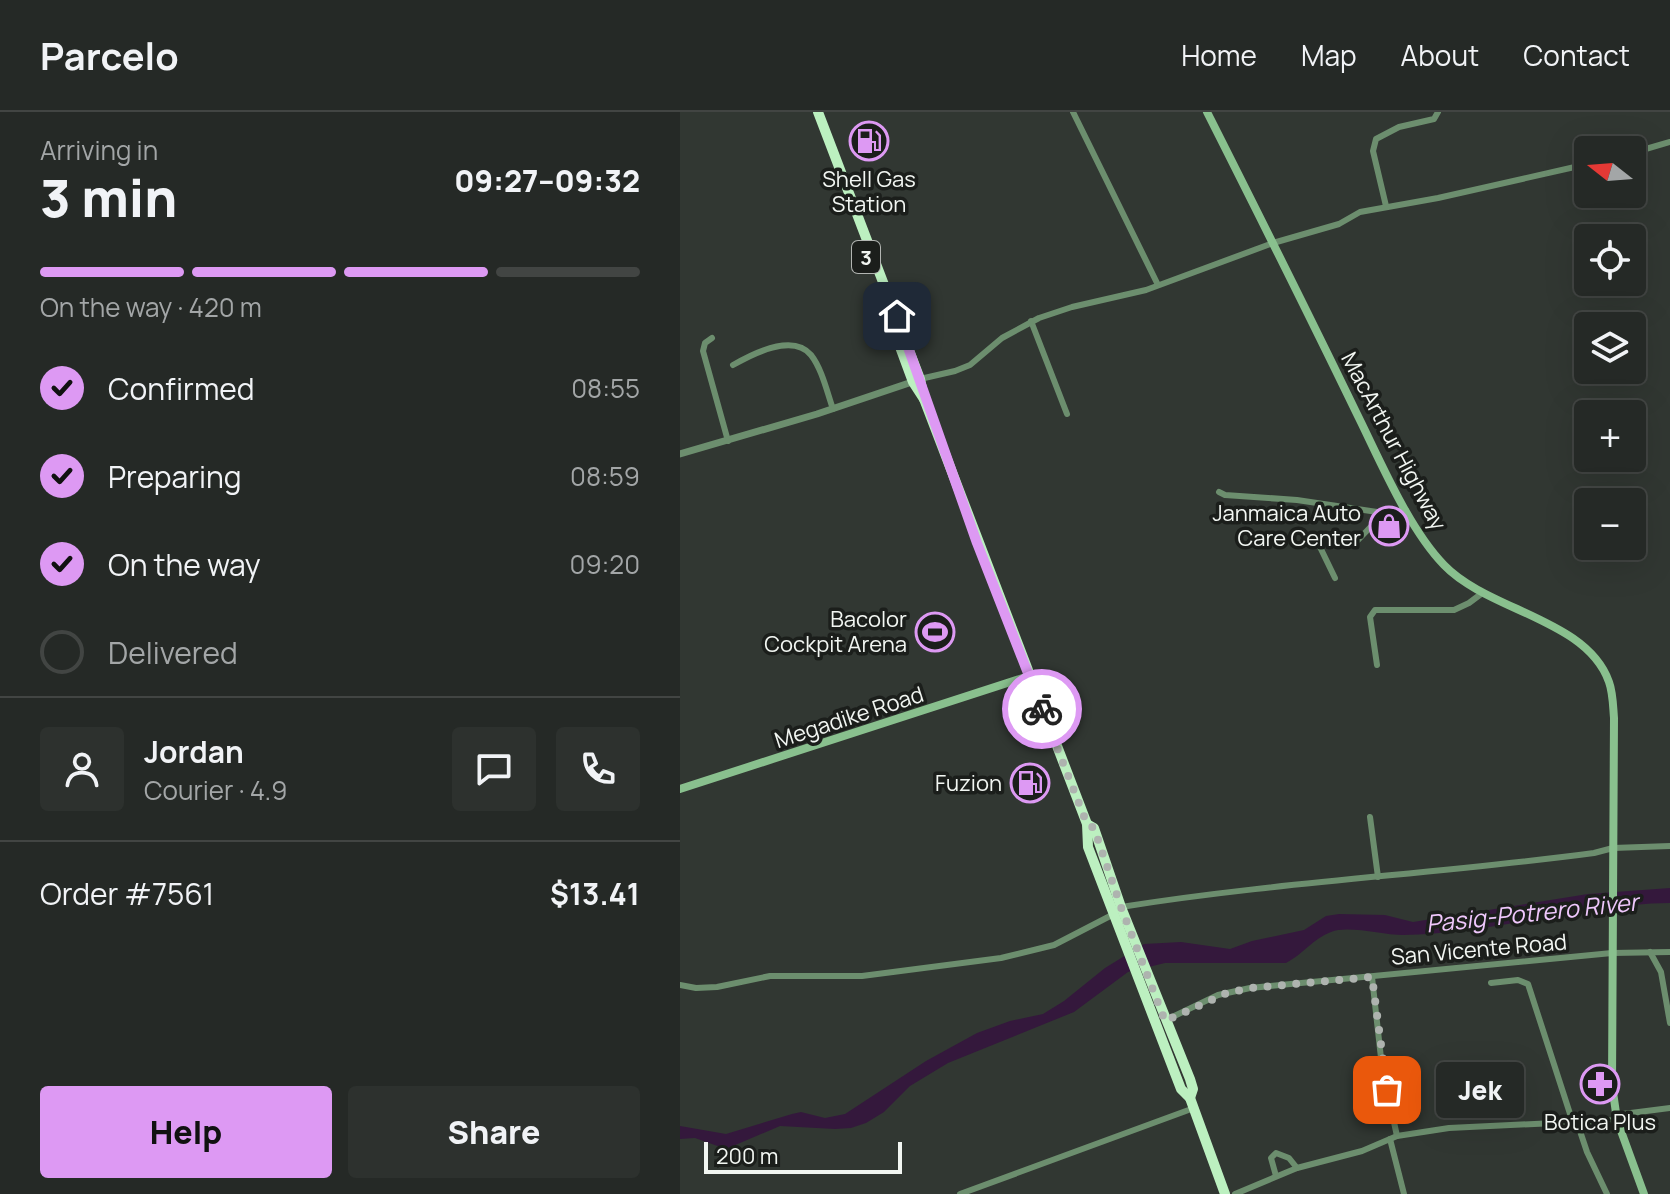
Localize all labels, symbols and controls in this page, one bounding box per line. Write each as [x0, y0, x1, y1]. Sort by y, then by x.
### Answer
text: Parcelo [40, 29, 179, 81]
text: Home [1181, 36, 1257, 74]
text: Map [1301, 36, 1357, 74]
text: About [1401, 36, 1479, 74]
text: Contact [1523, 36, 1630, 74]
fuel station icon: Shell Gas Station [848, 120, 890, 162]
text: Arriving in [40, 132, 158, 168]
north arrow [1574, 136, 1646, 208]
map controls [1574, 136, 1646, 560]
text: 09:27–09:32 [454, 160, 640, 201]
text: 3 min [40, 162, 177, 233]
place label: Shell Gas Station [822, 164, 916, 219]
button: locate [1574, 224, 1646, 296]
road number: 3 [852, 241, 880, 273]
pin [863, 282, 931, 350]
text: On the way · 420 m [40, 289, 262, 325]
icon: home [875, 294, 919, 338]
button: layers [1574, 312, 1646, 384]
street label: MacArthur Highway [1334, 347, 1454, 536]
icon: check [40, 366, 84, 410]
text: Confirmed [108, 368, 255, 409]
text: 08:55 [571, 370, 640, 406]
button: + [1574, 400, 1646, 472]
icon: check [40, 454, 84, 498]
text: Preparing [108, 456, 242, 497]
text: 08:59 [570, 458, 640, 494]
button: − [1574, 488, 1646, 560]
place label: Janmaica Auto Care Center [1212, 498, 1361, 553]
shop icon: Janmaica Auto Care Center [1368, 505, 1410, 547]
icon: check [40, 542, 84, 586]
text: On the way [108, 544, 261, 585]
text: 09:20 [570, 546, 640, 582]
place label: Bacolor Cockpit Arena [764, 604, 907, 659]
sports icon: Bacolor Cockpit Arena [914, 611, 956, 653]
text: Delivered [108, 632, 238, 673]
courier [1002, 669, 1082, 749]
street label: Megadike Road [771, 679, 927, 755]
icon: bike [1020, 687, 1064, 731]
button: person [40, 727, 124, 811]
button: chat [452, 727, 536, 811]
button: phone [556, 727, 640, 811]
text: Jordan [144, 731, 244, 772]
fuel station icon: Fuzion [1009, 762, 1051, 804]
place label: Fuzion [935, 768, 1002, 798]
text: Courier · 4.9 [144, 772, 287, 808]
text: Order #7561 [40, 873, 214, 914]
text: $13.41 [550, 873, 640, 914]
water label: Pasig-Potrero River [1424, 884, 1643, 940]
street label: San Vicente Road [1390, 926, 1568, 972]
pin [1353, 1056, 1421, 1124]
callout: Jek [1435, 1062, 1523, 1118]
pharmacy icon: Botica Plus [1579, 1063, 1621, 1105]
icon: bag [1365, 1068, 1409, 1112]
text: Jek [1458, 1072, 1502, 1108]
button: Help [40, 1086, 332, 1178]
button: Share [348, 1086, 640, 1178]
place label: Botica Plus [1544, 1107, 1656, 1137]
scale bar [704, 1138, 902, 1174]
text: 200 m [716, 1141, 778, 1171]

